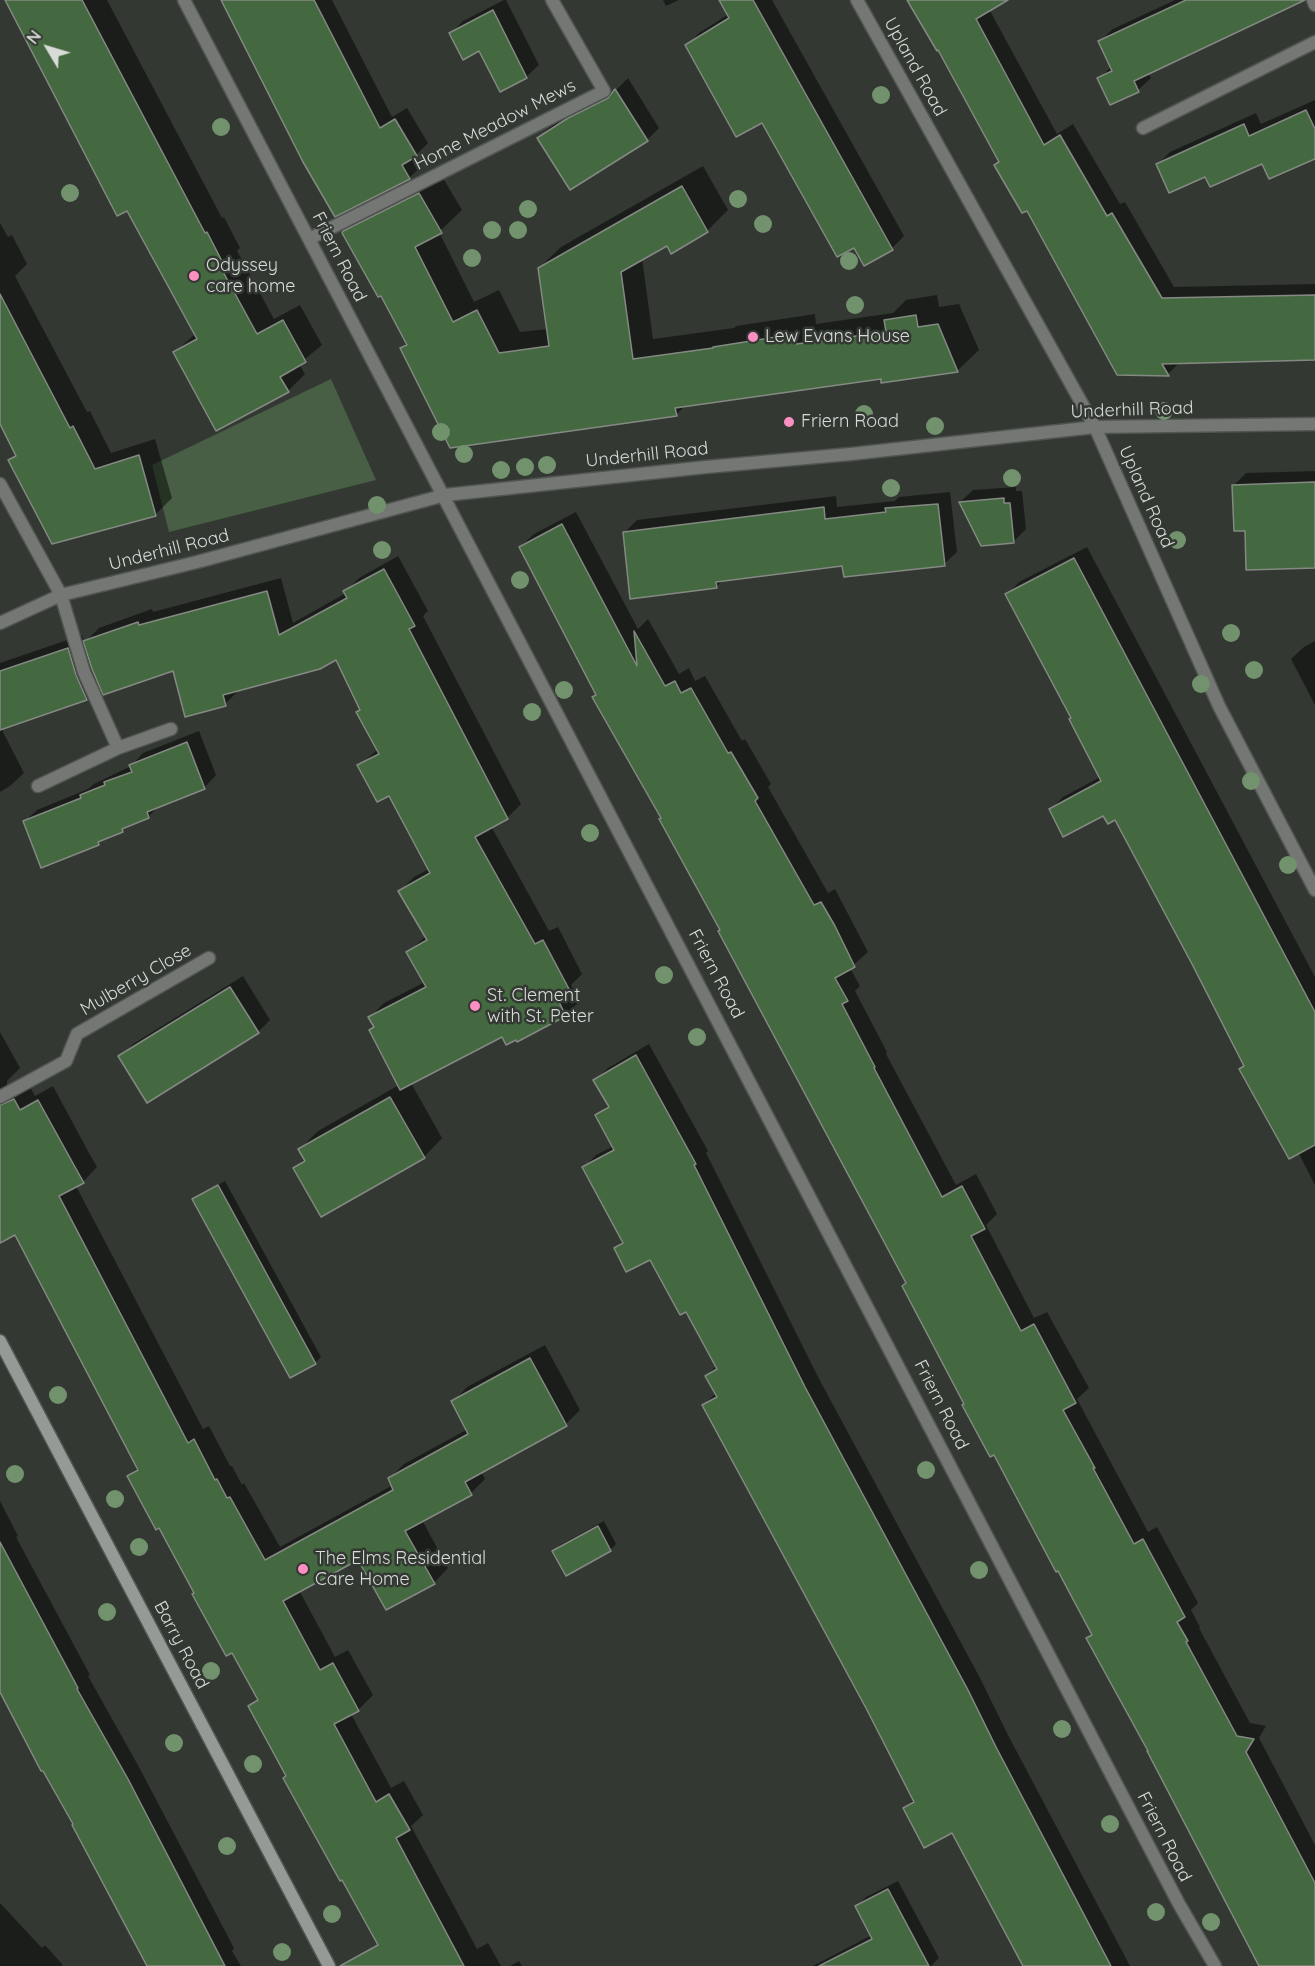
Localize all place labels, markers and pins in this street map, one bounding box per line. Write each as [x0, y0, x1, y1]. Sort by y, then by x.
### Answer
place label: Odyssey care home [206, 255, 296, 298]
marker: Odyssey care home [187, 269, 201, 283]
place label: Lew Evans House [765, 326, 910, 348]
marker: Lew Evans House [746, 330, 760, 344]
place label: Friern Road [801, 411, 899, 433]
marker: Friern Road [782, 415, 796, 429]
place label: St. Clement with St. Peter [487, 985, 594, 1028]
marker: St. Clement with St. Peter [468, 999, 482, 1013]
place label: The Elms Residential Care Home [315, 1548, 486, 1590]
marker: The Elms Residential Care Home [296, 1562, 310, 1576]

